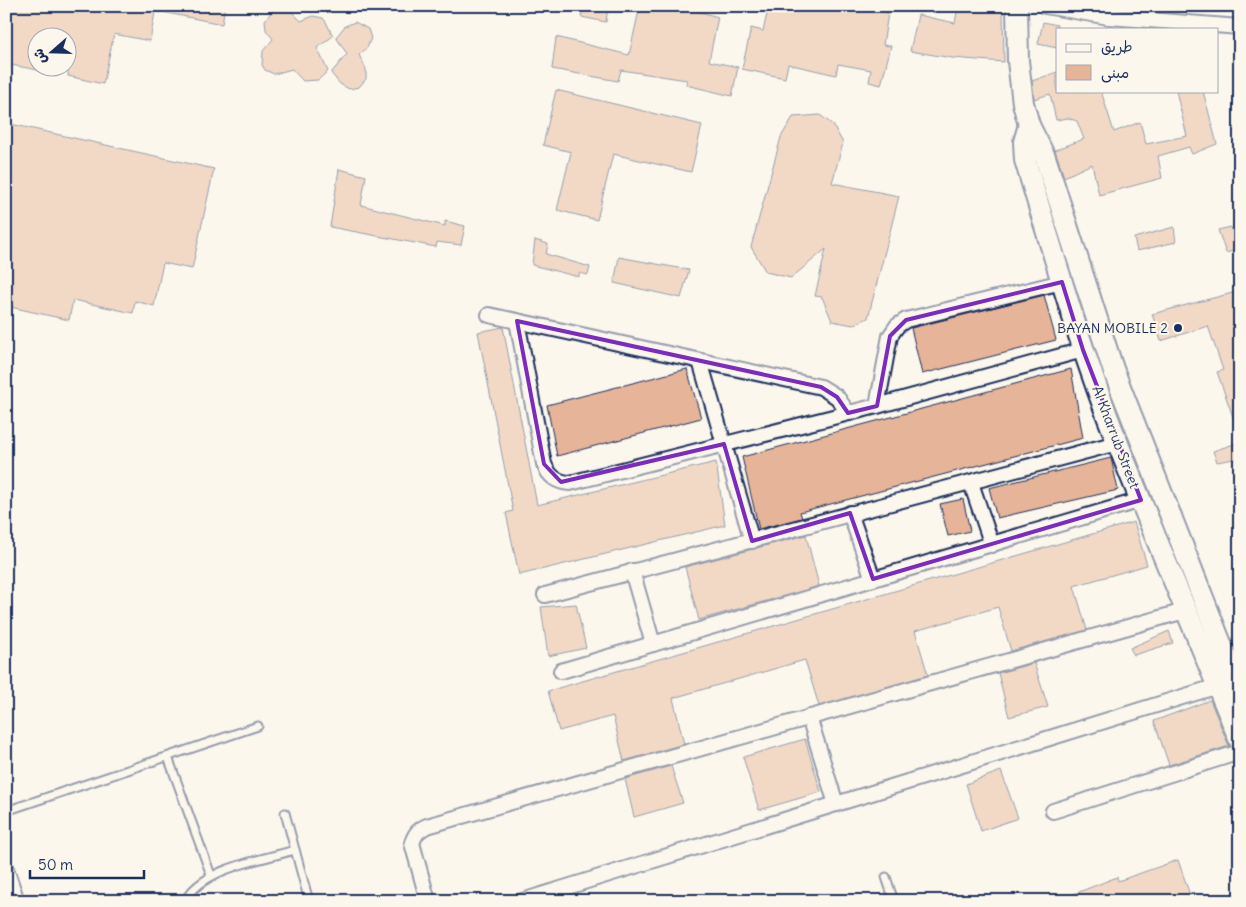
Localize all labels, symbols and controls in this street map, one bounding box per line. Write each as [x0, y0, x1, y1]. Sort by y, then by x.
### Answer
north arrow [28, 28, 78, 78]
legend [1056, 28, 1218, 92]
text: طريق [1101, 37, 1133, 56]
text: ش [29, 46, 51, 67]
text: مبنى [1101, 63, 1129, 83]
place label: BAYAN MOBILE 2 [1057, 319, 1168, 337]
marker: BAYAN MOBILE 2 [1172, 322, 1184, 334]
street label: Al Kharrub Street [1088, 383, 1144, 491]
scale bar [30, 847, 144, 879]
text: 50 m [38, 855, 73, 874]

